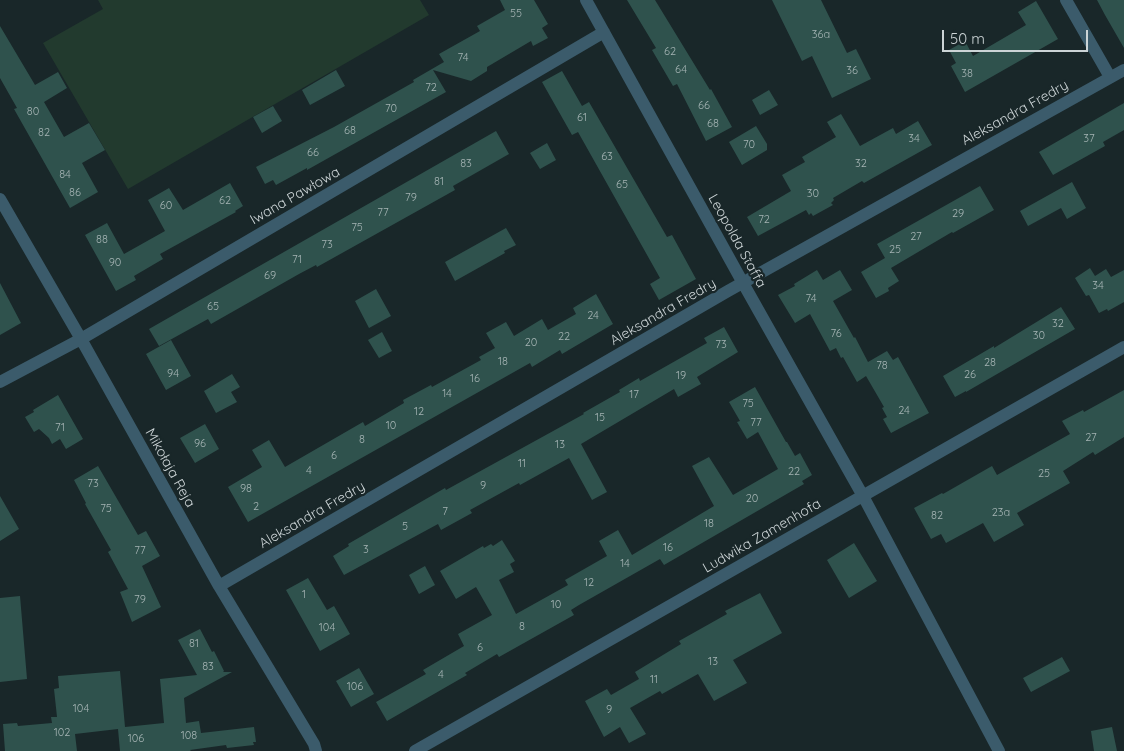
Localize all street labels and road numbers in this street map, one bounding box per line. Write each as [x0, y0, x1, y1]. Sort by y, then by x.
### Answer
street label: Aleksandra Fredry [959, 77, 1071, 149]
street label: Iwana Pawłowa [247, 163, 343, 229]
street label: Leopolda Staffa [704, 191, 770, 291]
street label: Aleksandra Fredry [607, 275, 719, 349]
street label: Mikołaja Reja [141, 426, 199, 510]
street label: Aleksandra Fredry [256, 478, 368, 552]
street label: Ludwika Zamenhofa [700, 495, 824, 577]

